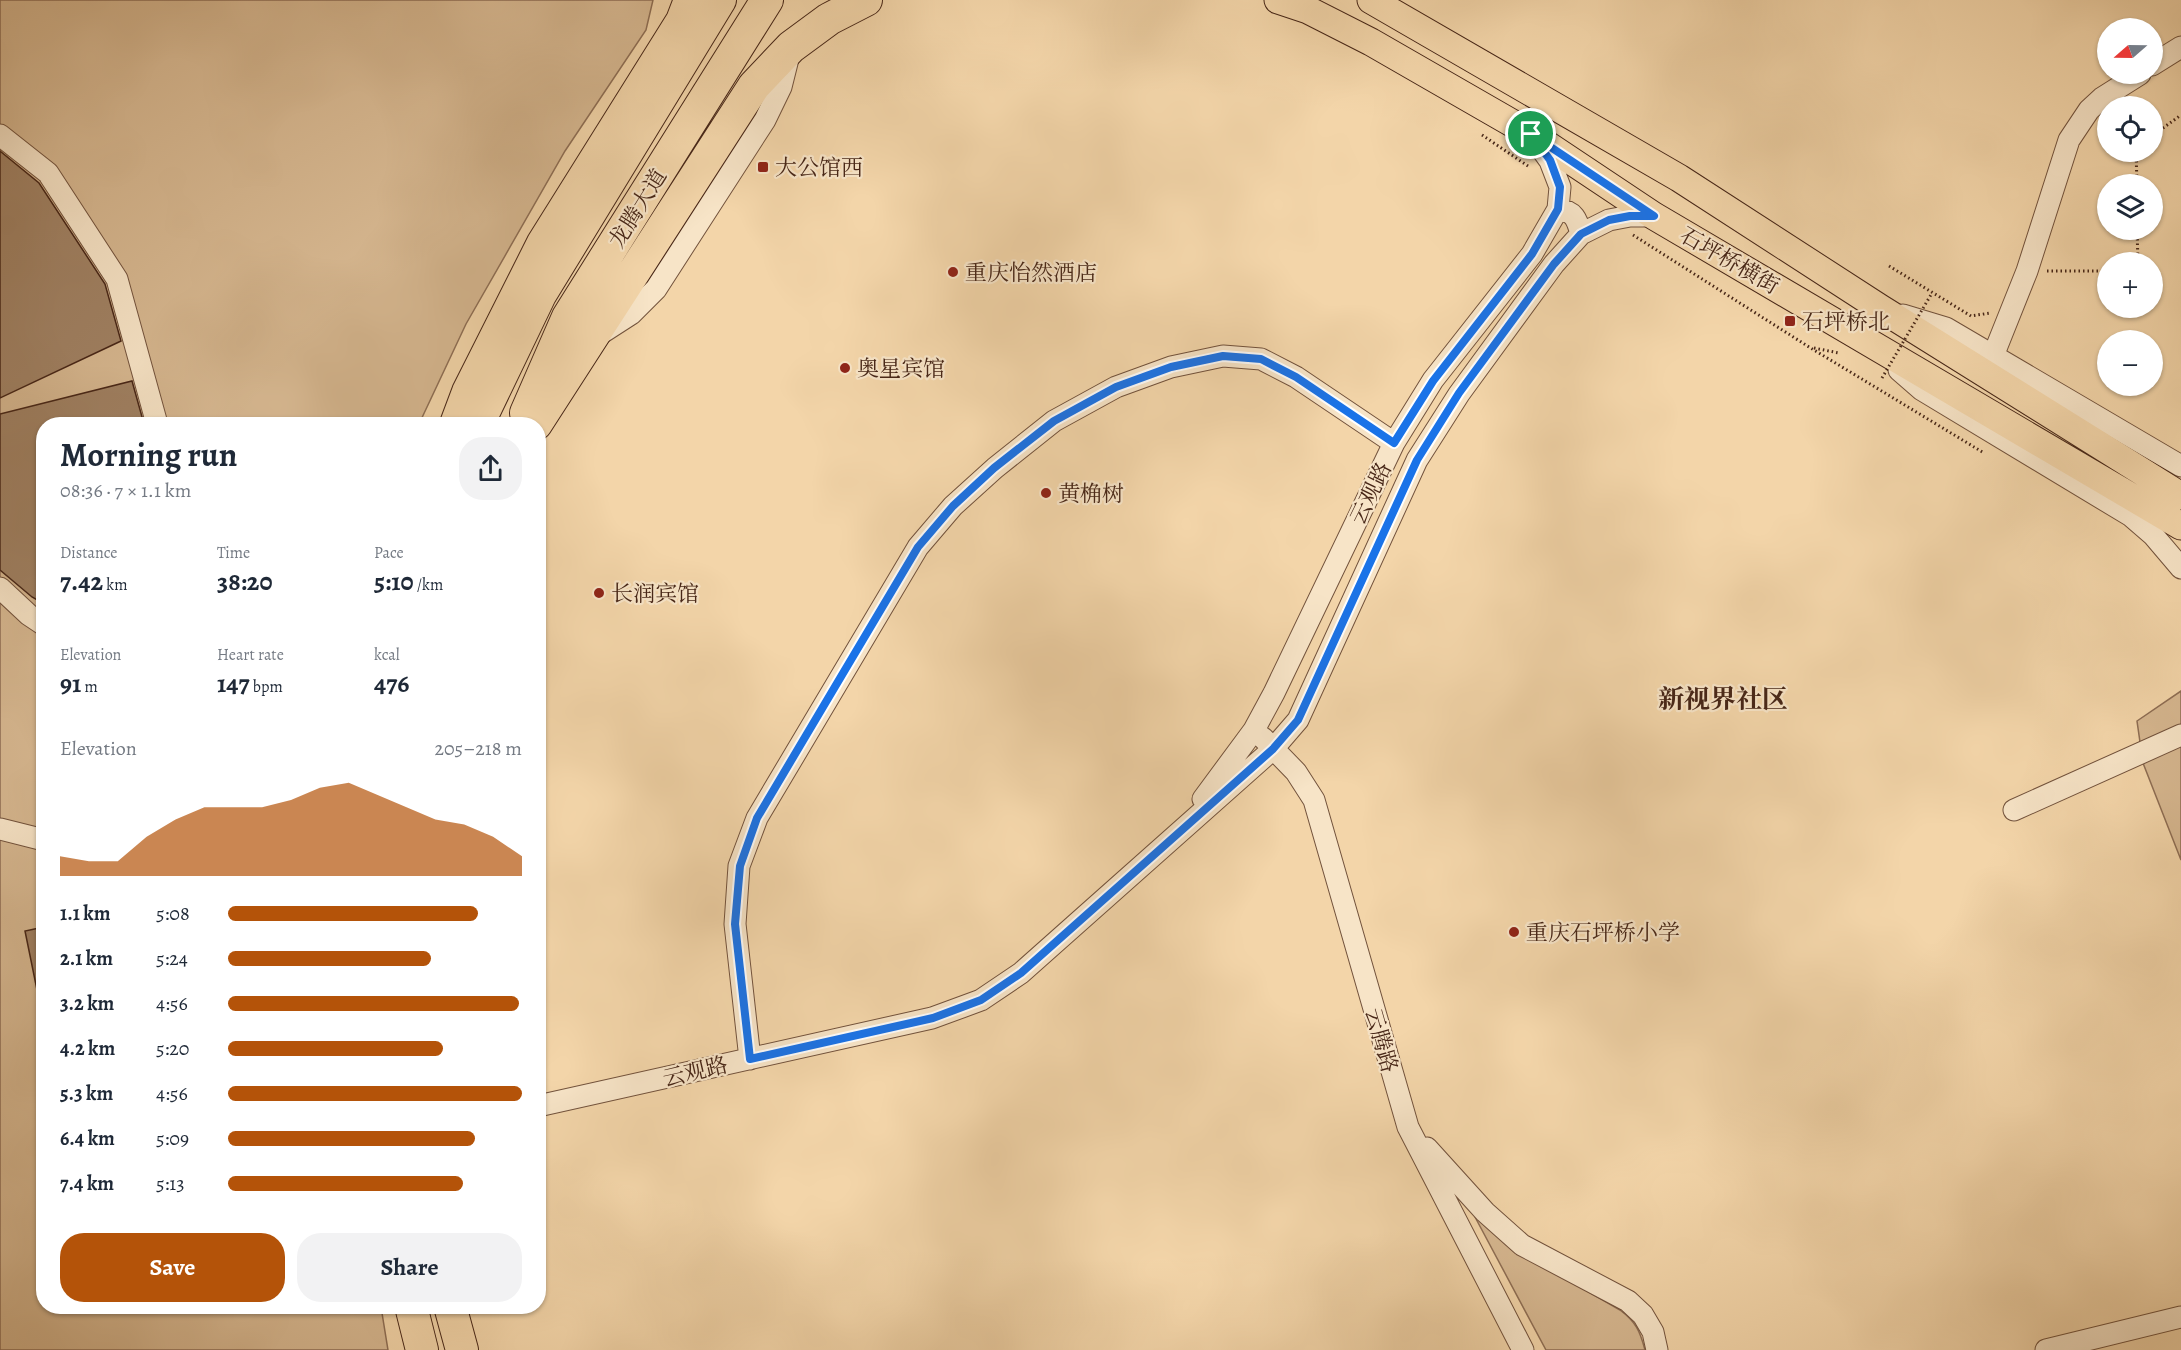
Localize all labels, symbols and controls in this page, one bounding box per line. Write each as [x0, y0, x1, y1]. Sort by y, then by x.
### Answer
north arrow [2097, 18, 2163, 84]
map controls [2097, 18, 2163, 396]
button: locate [2097, 96, 2163, 162]
pin [1505, 108, 1556, 159]
icon: arrive [1514, 117, 1547, 150]
place label: 大公馆西 [775, 153, 863, 183]
marker: 大公馆西 [756, 160, 770, 174]
street label: 龙腾大道 [602, 163, 674, 254]
button: layers [2097, 174, 2163, 240]
street label: 石坪桥横街 [1674, 220, 1785, 301]
button: + [2097, 252, 2163, 318]
place label: 重庆怡然酒店 [965, 258, 1097, 288]
marker: 重庆怡然酒店 [946, 265, 960, 279]
place label: 石坪桥北 [1802, 307, 1890, 337]
marker: 石坪桥北 [1783, 314, 1797, 328]
button: − [2097, 330, 2163, 396]
place label: 奥星宾馆 [857, 354, 945, 384]
marker: 奥星宾馆 [838, 361, 852, 375]
text: Morning run [60, 432, 237, 477]
button: share [459, 437, 522, 500]
street label: 云观路 [1343, 457, 1399, 530]
text: 08:36 · 7 × 1.1 km [60, 477, 191, 504]
place label: 黄桷树 [1058, 479, 1124, 509]
marker: 黄桷树 [1039, 486, 1053, 500]
text: Distance [60, 542, 117, 564]
text: Time [217, 542, 250, 564]
text: Pace [374, 542, 404, 564]
text: 7.42 [60, 564, 103, 599]
text: 38:20 [217, 564, 272, 599]
text: 5:10 [374, 564, 414, 599]
text: km [103, 574, 127, 596]
text: /km [414, 574, 443, 596]
place label: 长润宾馆 [611, 579, 699, 609]
marker: 长润宾馆 [592, 586, 606, 600]
text: Elevation [60, 644, 121, 666]
text: Heart rate [217, 644, 284, 666]
text: kcal [374, 644, 400, 666]
text: 91 [60, 666, 81, 701]
text: 147 [217, 666, 250, 701]
text: 476 [374, 666, 409, 701]
text: m [81, 676, 98, 698]
text: bpm [250, 676, 283, 698]
district label: 新视界社区 [1658, 682, 1788, 717]
text: Elevation [60, 735, 137, 762]
text: 205–218 m [434, 735, 522, 762]
text: 1.1 km [60, 900, 110, 927]
text: 5:08 [156, 900, 190, 927]
place label: 重庆石坪桥小学 [1526, 918, 1680, 948]
marker: 重庆石坪桥小学 [1507, 925, 1521, 939]
text: 2.1 km [60, 945, 113, 972]
text: 5:24 [156, 945, 188, 972]
text: 3.2 km [60, 990, 114, 1017]
text: 4:56 [156, 990, 188, 1017]
street label: 云腾路 [1358, 1004, 1405, 1076]
text: 4.2 km [60, 1035, 115, 1062]
text: 5:20 [156, 1035, 190, 1062]
street label: 云观路 [660, 1050, 731, 1094]
text: 5.3 km [60, 1080, 113, 1107]
text: 4:56 [156, 1080, 188, 1107]
text: 6.4 km [60, 1125, 115, 1152]
text: 5:09 [156, 1125, 189, 1152]
text: 7.4 km [60, 1170, 114, 1197]
text: 5:13 [156, 1170, 185, 1197]
button: Save [60, 1233, 285, 1302]
button: Share [297, 1233, 522, 1302]

